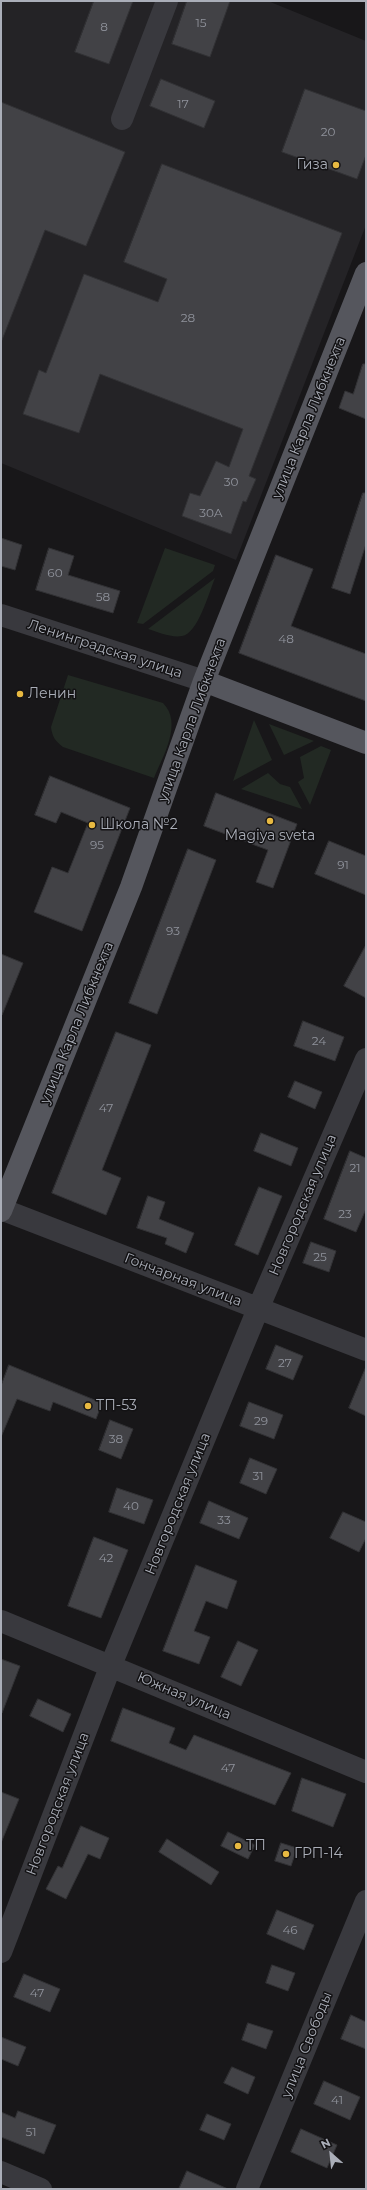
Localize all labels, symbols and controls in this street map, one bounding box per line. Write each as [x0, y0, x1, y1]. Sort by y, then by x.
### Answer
house number: 15 [195, 16, 207, 30]
house number: 8 [100, 20, 108, 34]
house number: 17 [177, 97, 189, 111]
house number: 20 [321, 125, 335, 139]
place label: Гиза [296, 157, 328, 173]
marker: Гиза [331, 160, 341, 170]
house number: 28 [181, 311, 195, 325]
street label: улица Карла Либкнехта [269, 335, 349, 501]
house number: 30 [224, 475, 238, 489]
house number: 30А [199, 506, 223, 520]
house number: 60 [47, 566, 63, 580]
house number: 58 [96, 590, 110, 604]
street label: Ленинградская улица [26, 616, 184, 682]
house number: 48 [278, 632, 294, 646]
street label: улица Карла Либкнехта [154, 636, 230, 804]
place label: Ленин [28, 686, 76, 702]
marker: Ленин [15, 689, 25, 699]
marker: Magiya sveta [265, 816, 275, 826]
place label: Школа №2 [100, 817, 178, 833]
marker: Школа №2 [87, 820, 97, 830]
place label: Magiya sveta [225, 828, 315, 844]
house number: 95 [90, 838, 104, 852]
house number: 91 [337, 858, 349, 872]
house number: 93 [166, 924, 180, 938]
street label: улица Карла Либкнехта [37, 940, 117, 1106]
house number: 24 [312, 1034, 326, 1048]
house number: 47 [99, 1101, 113, 1115]
street label: Новгородская улица [266, 1132, 340, 1278]
house number: 21 [349, 1161, 361, 1175]
house number: 23 [338, 1207, 352, 1221]
street label: Гончарная улица [122, 1250, 244, 1310]
house number: 25 [313, 1250, 327, 1264]
house number: 27 [278, 1356, 292, 1370]
place label: ТП-53 [96, 1398, 137, 1414]
marker: ТП-53 [83, 1401, 93, 1411]
house number: 29 [254, 1414, 268, 1428]
street label: Новгородская улица [142, 1431, 214, 1577]
house number: 38 [109, 1432, 123, 1446]
house number: 31 [252, 1469, 264, 1483]
house number: 40 [123, 1499, 139, 1513]
house number: 33 [217, 1513, 231, 1527]
house number: 42 [99, 1551, 113, 1565]
street label: Южная улица [135, 1669, 233, 1723]
street label: Новгородская улица [23, 1730, 93, 1878]
house number: 47 [221, 1761, 235, 1775]
place label: ТП [246, 1838, 266, 1854]
marker: ТП [233, 1841, 243, 1851]
place label: ГРП-14 [294, 1846, 343, 1862]
marker: ГРП-14 [281, 1849, 291, 1859]
house number: 46 [282, 1923, 298, 1937]
house number: 47 [30, 1986, 44, 2000]
street label: улица Свободы [278, 1989, 336, 2101]
house number: 41 [331, 2093, 343, 2107]
house number: 51 [25, 2125, 37, 2139]
north arrow [311, 2134, 351, 2174]
text: N [318, 2135, 333, 2152]

